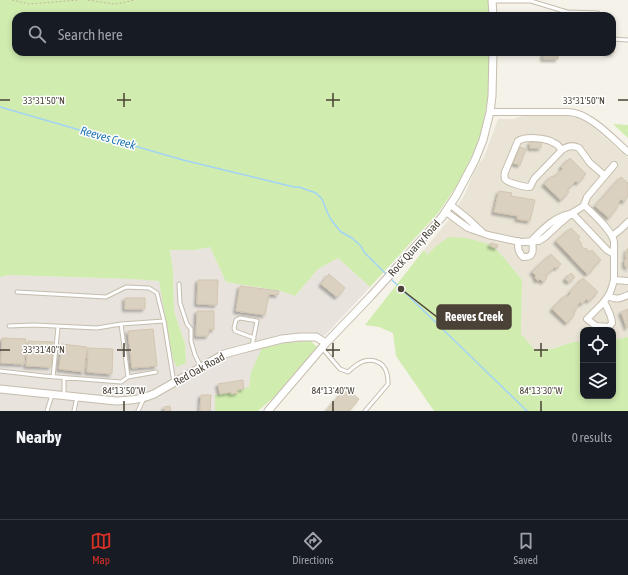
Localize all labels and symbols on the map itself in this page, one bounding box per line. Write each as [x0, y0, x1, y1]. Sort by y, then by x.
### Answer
text: 33°31'50"N [23, 95, 65, 106]
text: 33°31'50"N [563, 95, 605, 106]
water label: Reeves Creek [79, 123, 138, 153]
street label: Rock Quarry Road [386, 217, 442, 279]
callout: Reeves Creek [437, 305, 511, 329]
text: Reeves Creek [445, 310, 504, 324]
text: 33°31'40"N [23, 344, 65, 355]
street label: Red Oak Road [172, 350, 226, 388]
text: 84°13'50"W [102, 385, 146, 396]
text: 84°13'40"W [311, 385, 355, 396]
text: 84°13'30"W [519, 385, 563, 396]

